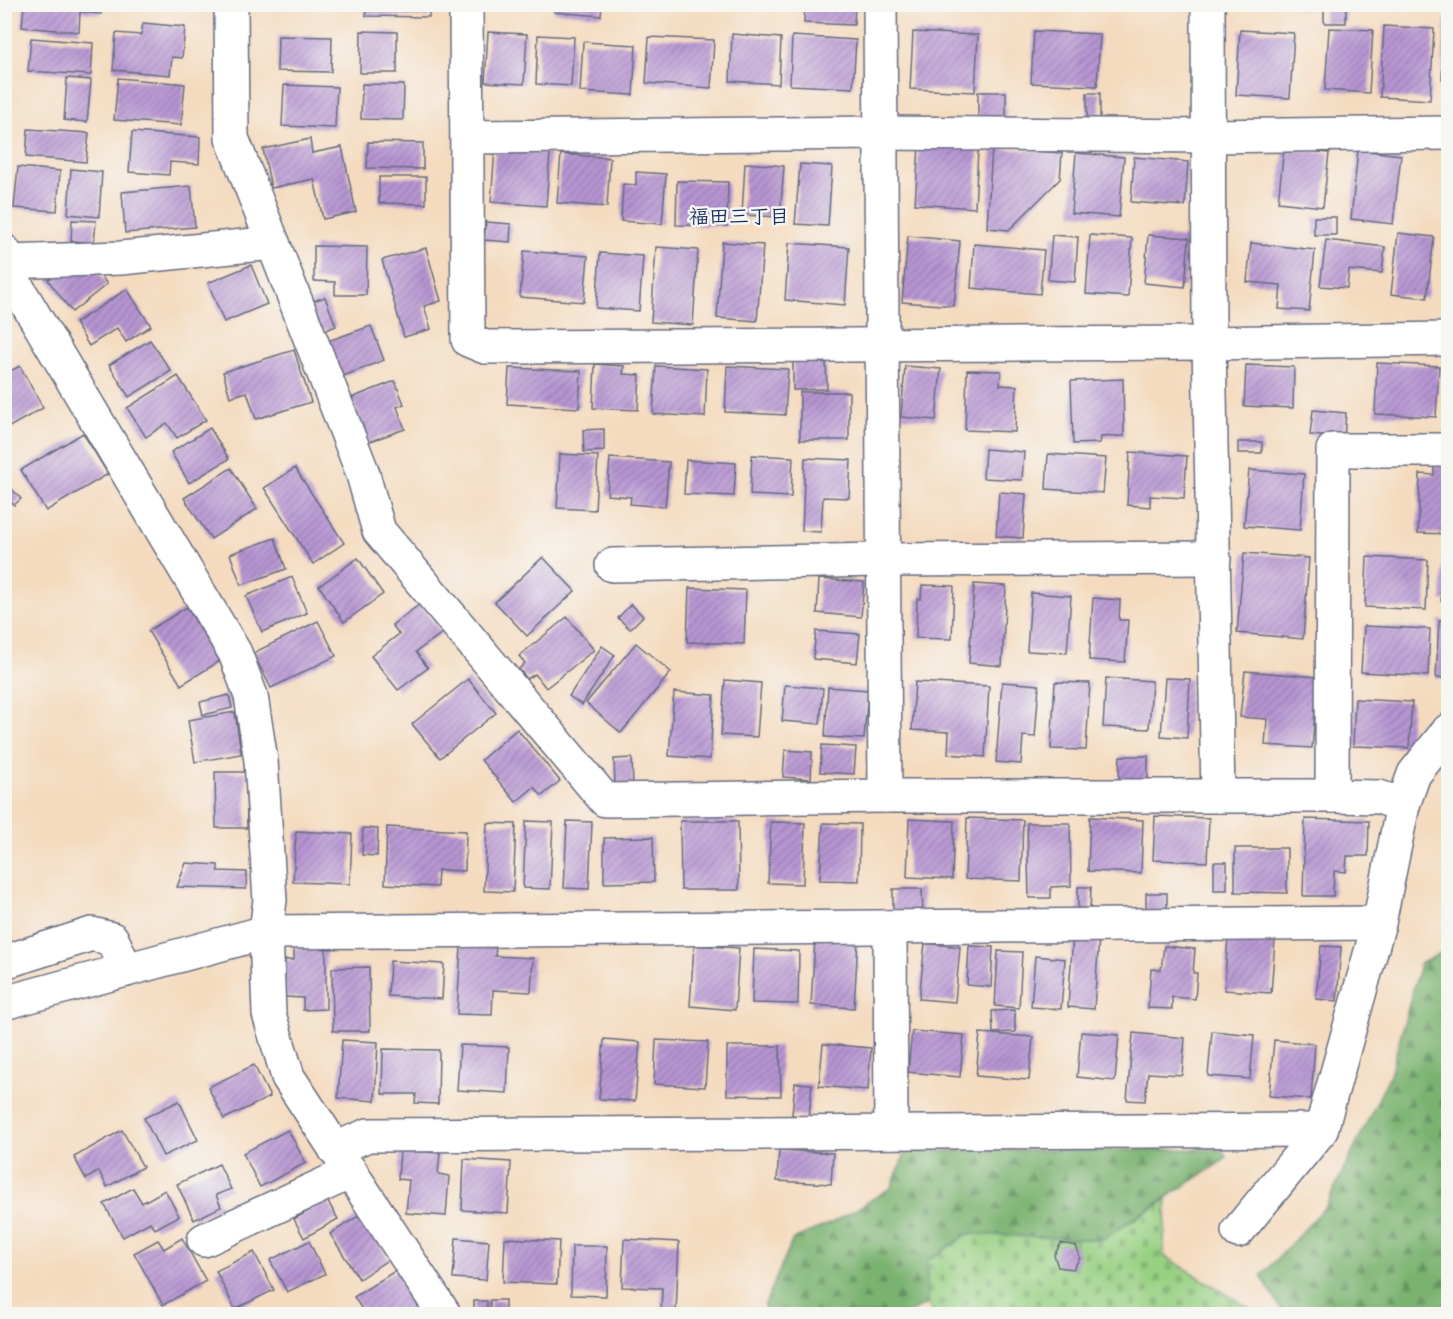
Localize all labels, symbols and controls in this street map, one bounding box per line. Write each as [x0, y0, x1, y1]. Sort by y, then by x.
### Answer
district label: 福田三丁目 [689, 207, 789, 231]

